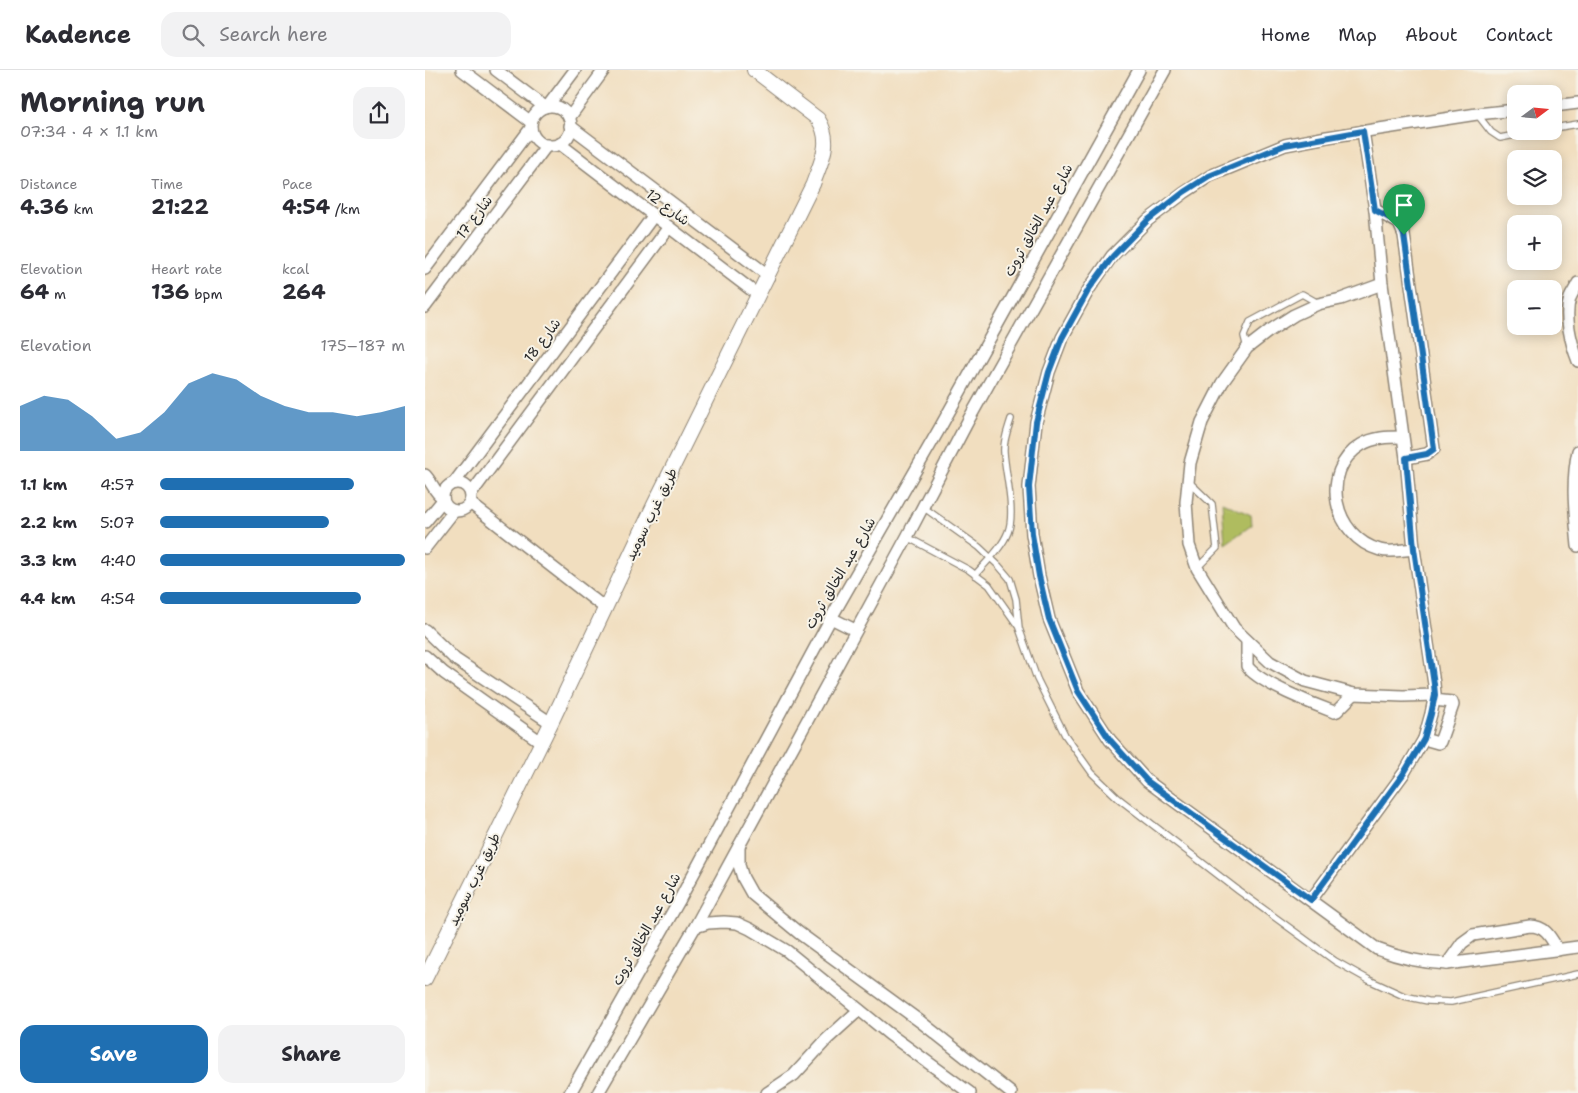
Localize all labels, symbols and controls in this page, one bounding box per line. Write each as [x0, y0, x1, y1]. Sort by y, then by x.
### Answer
search box [161, 12, 511, 57]
text: Kadence [25, 19, 131, 51]
icon: search [179, 21, 207, 49]
text: Search here [219, 22, 328, 47]
text: Home [1261, 23, 1310, 47]
text: Map [1338, 23, 1377, 47]
text: About [1405, 23, 1458, 47]
text: Contact [1486, 23, 1553, 47]
text: Morning run [20, 83, 205, 121]
north arrow [1507, 85, 1563, 140]
map controls [1507, 85, 1562, 335]
button: share [353, 87, 405, 139]
text: 07:34 · 4 × 1.1 km [20, 121, 158, 142]
button: layers [1507, 150, 1562, 205]
street label: شارع عبد الخالق ثروت [1000, 161, 1077, 280]
text: Distance [20, 175, 77, 193]
text: Time [151, 175, 183, 193]
text: Pace [282, 175, 313, 193]
pin [1383, 184, 1425, 235]
street label: شارع 12 [642, 185, 693, 230]
icon: arrive [1390, 191, 1418, 219]
street label: شارع 17 [452, 192, 497, 243]
text: 4.36 [20, 193, 69, 221]
text: 21:22 [151, 193, 209, 221]
text: 4:54 [282, 193, 330, 221]
text: km [69, 200, 93, 218]
text: /km [330, 200, 360, 218]
button: + [1507, 215, 1562, 270]
text: Elevation [20, 260, 83, 278]
text: Heart rate [151, 260, 222, 278]
text: kcal [282, 260, 309, 278]
text: 64 [20, 278, 49, 306]
text: 136 [151, 278, 190, 306]
text: 264 [282, 278, 326, 306]
button: − [1507, 280, 1562, 335]
text: m [49, 285, 66, 303]
text: bpm [190, 285, 223, 303]
street label: شارع 18 [520, 314, 565, 366]
text: Elevation [20, 335, 92, 356]
text: 175–187 m [320, 335, 405, 356]
street label: طريق غرب سوميد [621, 465, 681, 563]
text: 1.1 km [20, 474, 67, 495]
text: 4:57 [100, 474, 135, 495]
text: 2.2 km [20, 512, 77, 533]
text: 5:07 [100, 512, 135, 533]
street label: شارع عبد الخالق ثروت [801, 514, 880, 633]
text: 3.3 km [20, 550, 77, 571]
text: 4:40 [100, 550, 136, 571]
text: 4.4 km [20, 588, 76, 609]
text: 4:54 [100, 588, 135, 609]
street label: طريق غرب سوميد [444, 830, 504, 928]
street label: شارع عبد الخالق ثروت [608, 870, 685, 989]
button: Save [20, 1025, 208, 1083]
button: Share [218, 1025, 405, 1083]

